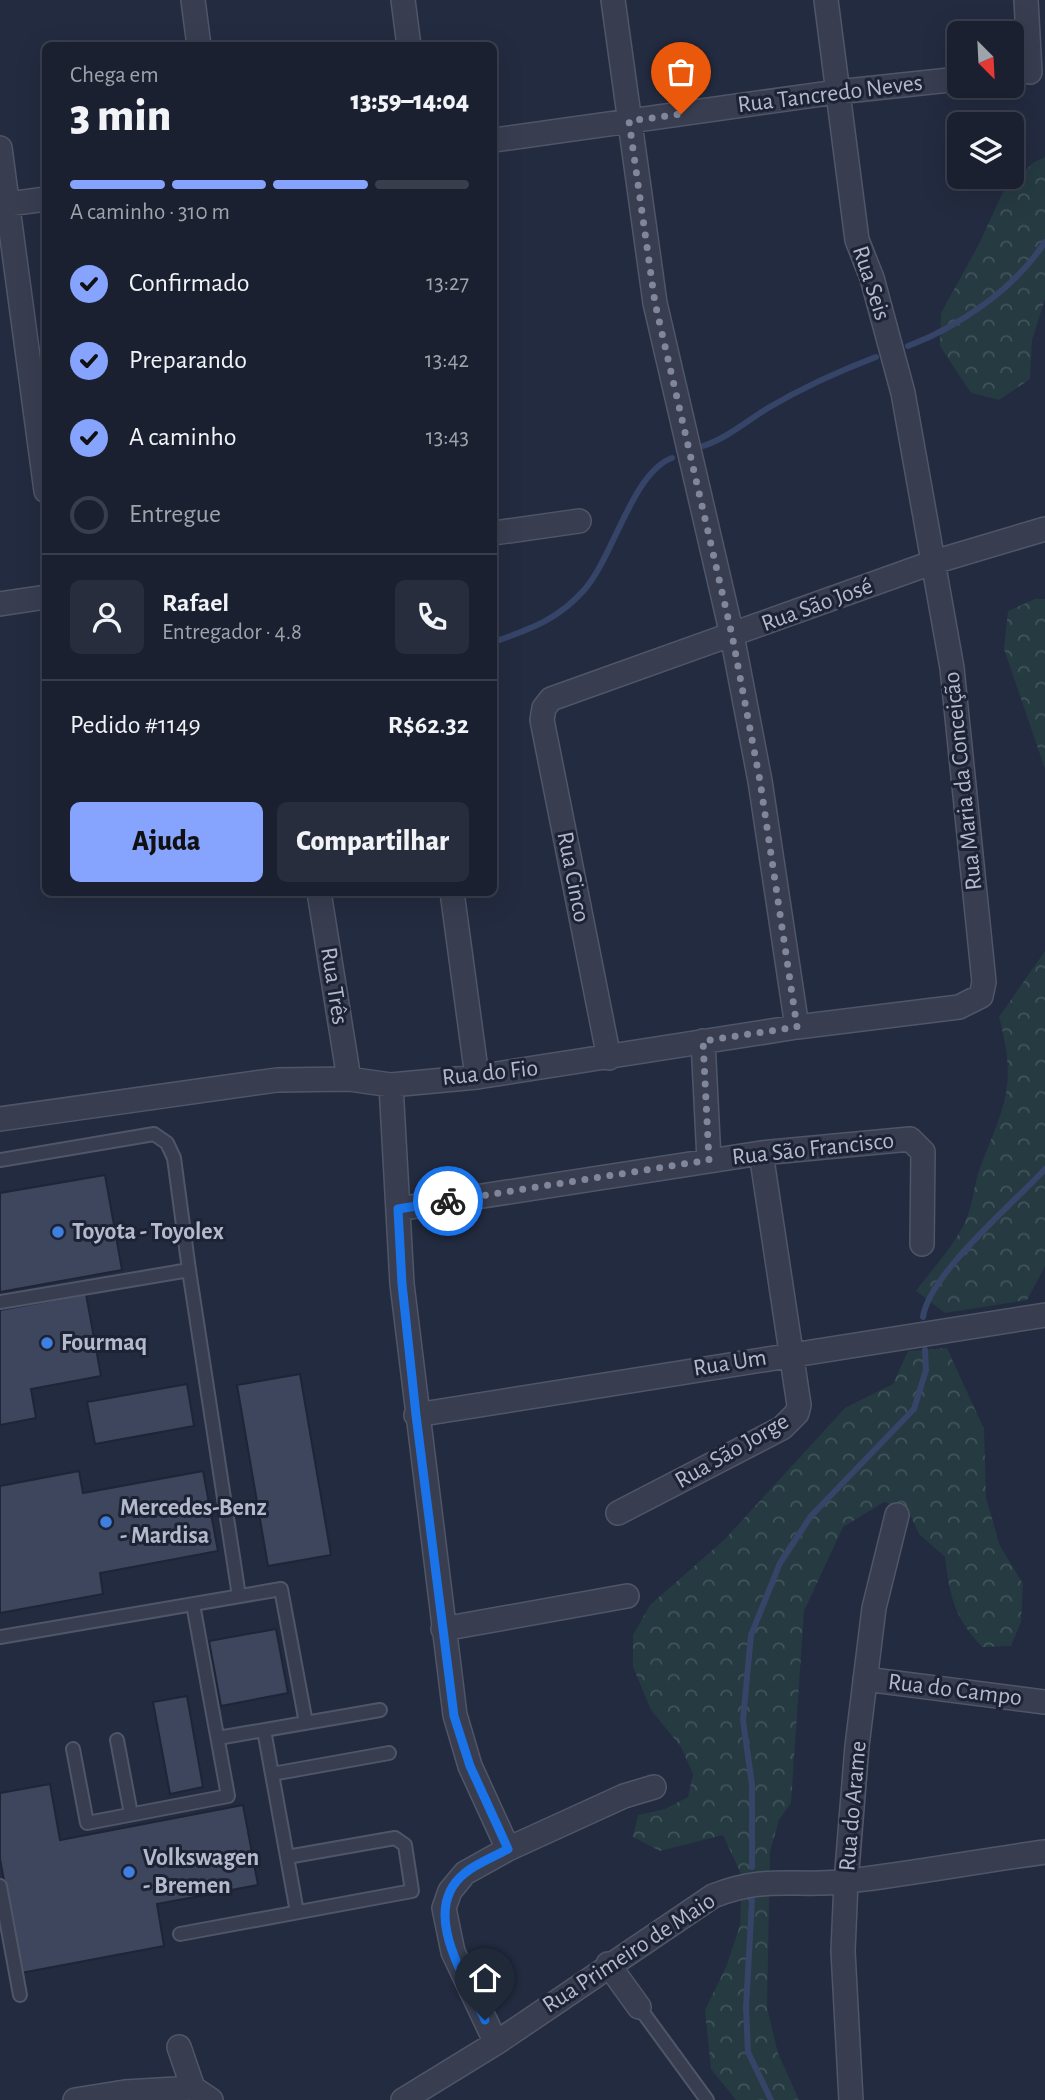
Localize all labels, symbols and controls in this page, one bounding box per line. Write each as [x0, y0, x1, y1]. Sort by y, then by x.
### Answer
north arrow [947, 21, 1024, 98]
map controls [947, 21, 1024, 189]
pin [651, 42, 711, 114]
icon: bag [662, 53, 700, 91]
text: Chega em [70, 64, 159, 87]
street label: Rua Tancredo Neves [736, 71, 924, 117]
text: 13:59–14:04 [350, 88, 469, 114]
text: 3 min [70, 93, 171, 139]
button: layers [947, 112, 1024, 189]
text: A caminho · 310 m [70, 201, 230, 224]
street label: Rua Seis [848, 243, 894, 323]
icon: check [70, 265, 108, 303]
text: Confirmado [129, 270, 250, 296]
text: 13:27 [426, 272, 469, 295]
icon: check [70, 342, 108, 380]
text: Preparando [129, 347, 247, 373]
text: 13:42 [425, 349, 469, 372]
icon: check [70, 419, 108, 457]
text: A caminho [129, 424, 237, 450]
text: 13:43 [426, 426, 469, 449]
text: Entregue [129, 501, 221, 527]
street label: Rua São José [758, 574, 876, 636]
button: person [70, 580, 144, 654]
button: phone [395, 580, 469, 654]
text: Rafael [162, 590, 229, 616]
text: Entregador · 4.8 [162, 621, 302, 644]
street label: Rua Maria da Conceição [940, 671, 986, 891]
text: Pedido #1149 [70, 712, 201, 738]
text: R$62.32 [388, 712, 469, 738]
button: Ajuda [70, 802, 263, 882]
button: Compartilhar [277, 802, 469, 882]
street label: Rua Cinco [552, 830, 594, 924]
street label: Rua Três [316, 946, 352, 1026]
street label: Rua do Fio [441, 1056, 539, 1090]
street label: Rua São Francisco [731, 1129, 895, 1169]
courier [413, 1166, 483, 1236]
icon: bike [429, 1182, 467, 1220]
place label: Toyota - Toyolex [72, 1220, 224, 1244]
marker: Toyota - Toyolex [50, 1224, 66, 1240]
place label: Fourmaq [61, 1331, 147, 1355]
marker: Fourmaq [39, 1335, 55, 1351]
street label: Rua Um [692, 1345, 768, 1381]
street label: Rua São Jorge [671, 1409, 793, 1493]
place label: Mercedes-Benz - Mardisa [120, 1496, 267, 1548]
marker: Mercedes-Benz - Mardisa [98, 1514, 114, 1530]
street label: Rua do Campo [887, 1670, 1023, 1710]
street label: Rua do Arame [835, 1740, 871, 1872]
place label: Volkswagen - Bremen [143, 1846, 259, 1898]
marker: Volkswagen - Bremen [121, 1864, 137, 1880]
street label: Rua Primeiro de Maio [539, 1888, 719, 2018]
pin [455, 1948, 515, 2020]
icon: home [466, 1959, 504, 1997]

